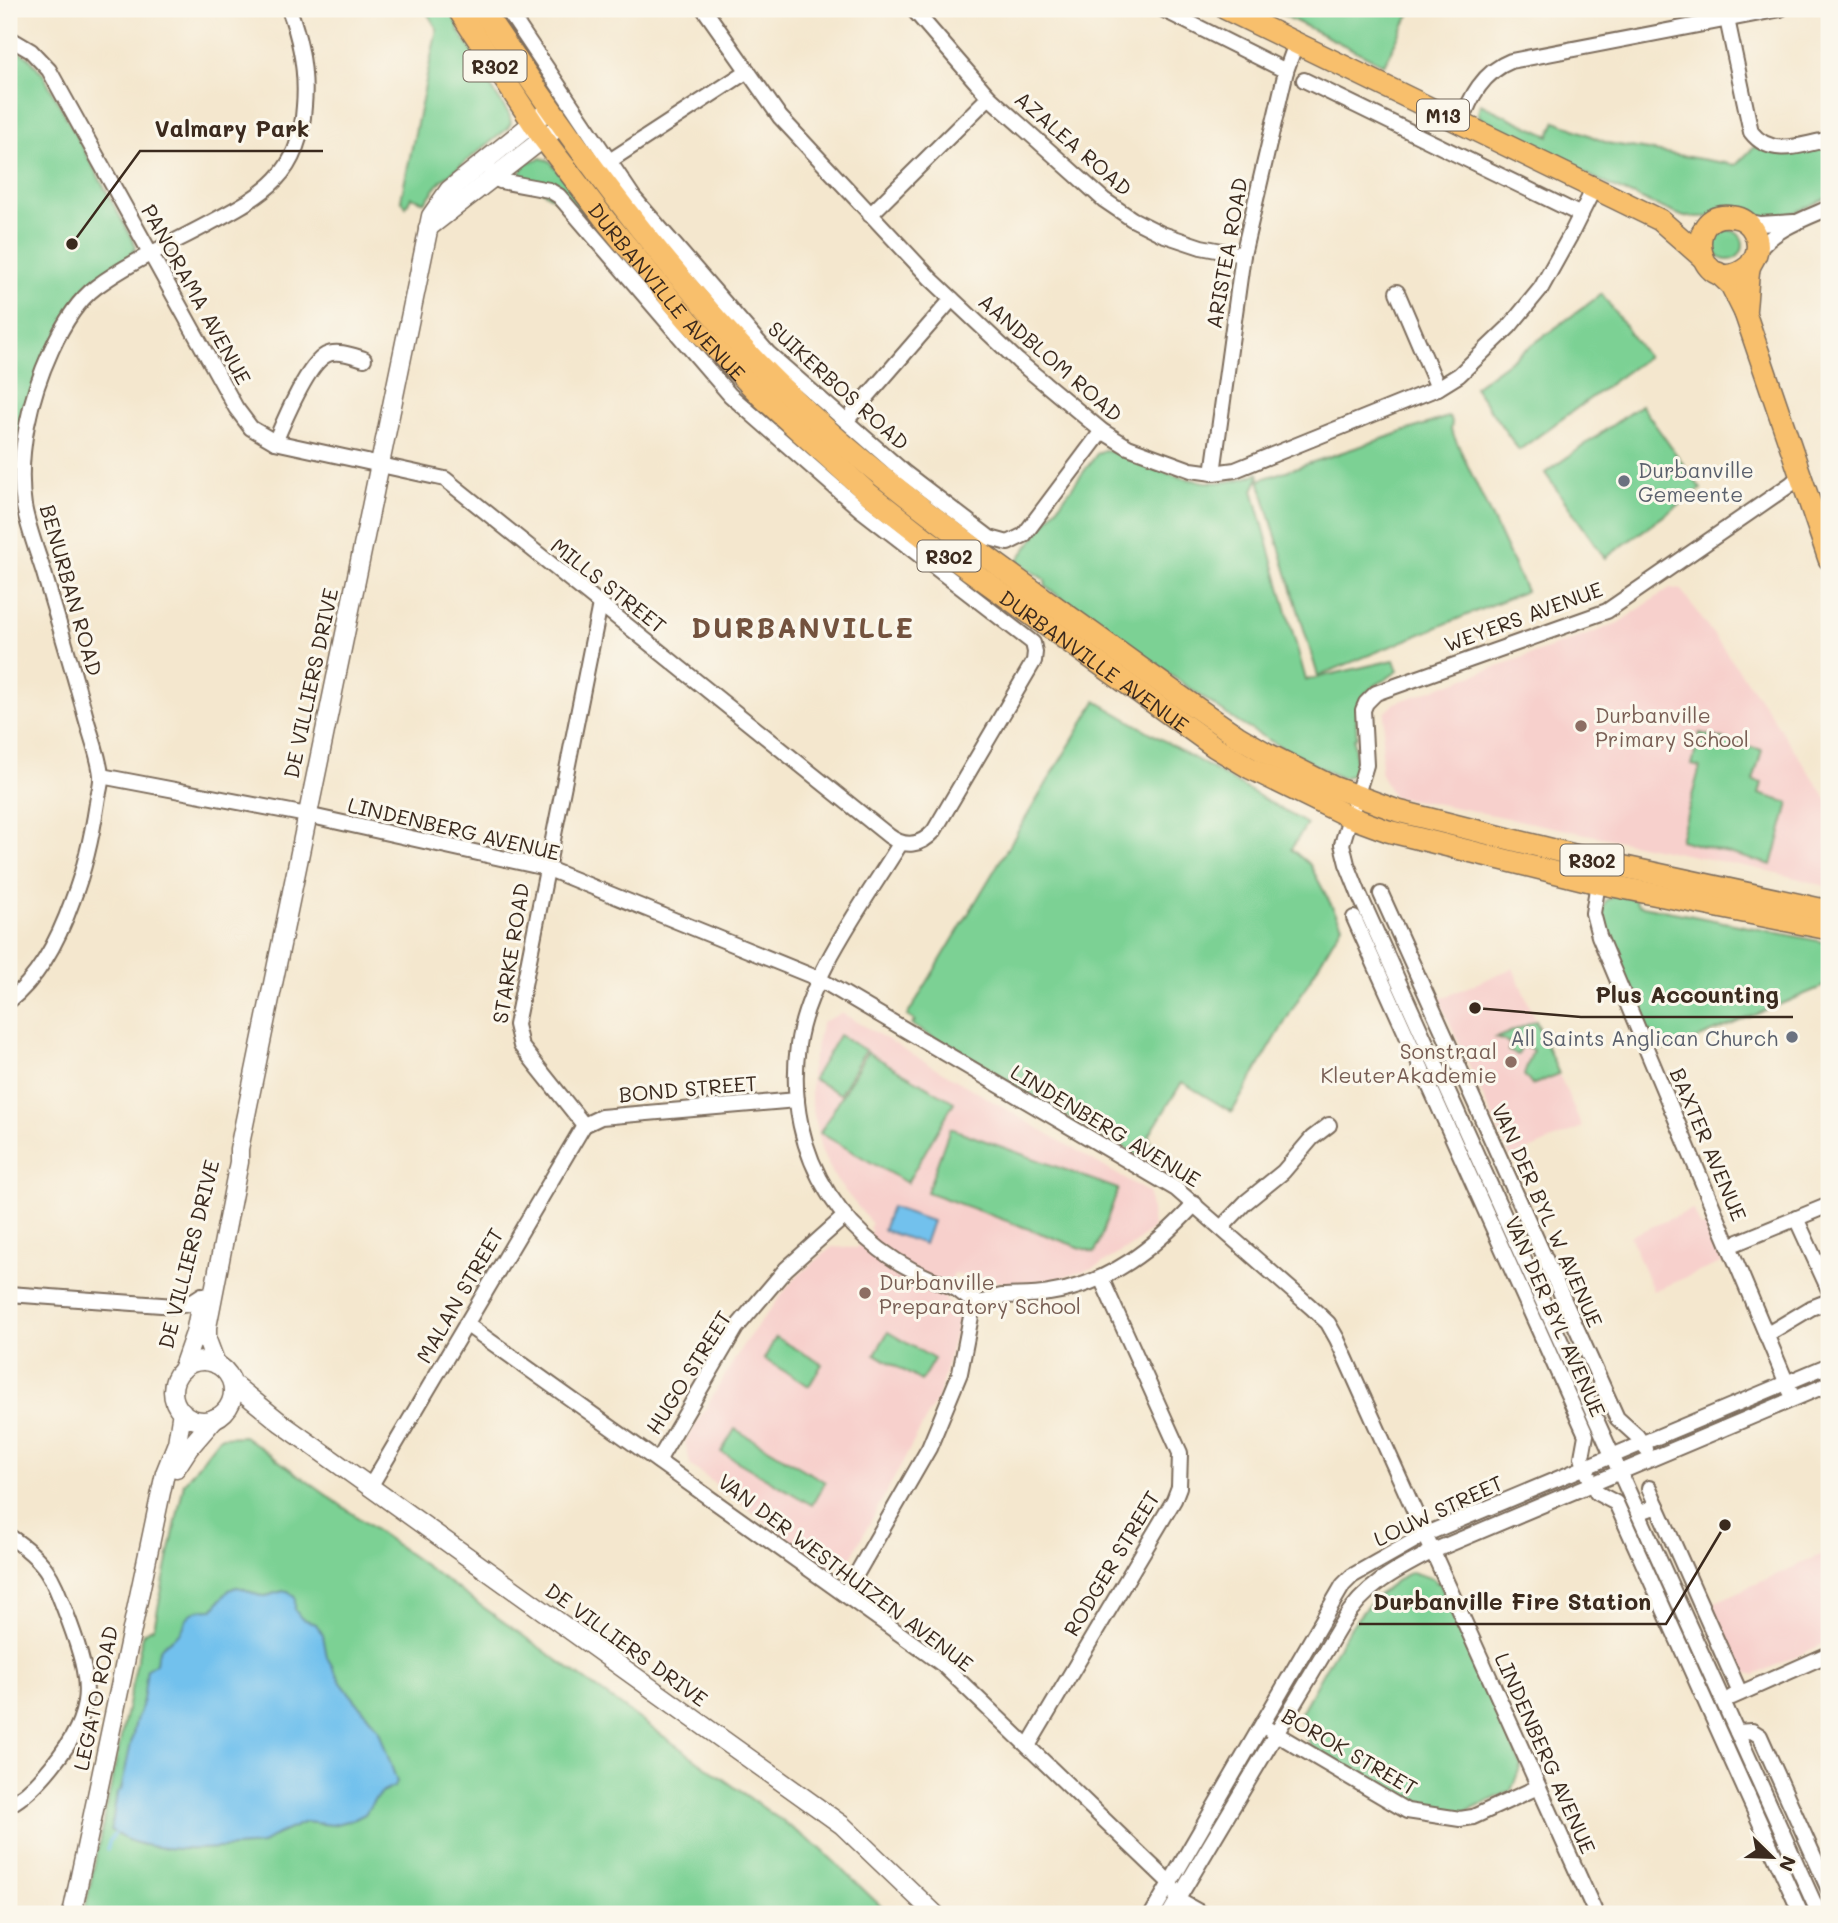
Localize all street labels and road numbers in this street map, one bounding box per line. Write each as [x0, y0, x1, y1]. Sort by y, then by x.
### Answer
road number: R302 [463, 50, 526, 82]
street label: AZALEA ROAD [1010, 85, 1138, 201]
road number: M13 [1417, 99, 1469, 130]
street label: ARISTEA ROAD [1199, 175, 1253, 331]
street label: DURBANVILLE AVENUE [583, 197, 752, 386]
street label: PANORAMA AVENUE [136, 199, 258, 389]
street label: AANDBLOM ROAD [973, 287, 1129, 427]
street label: SUIKERBOS ROAD [763, 315, 915, 455]
street label: BENURBAN ROAD [35, 501, 109, 679]
street label: MILLS STREET [546, 531, 672, 639]
road number: R302 [918, 540, 981, 572]
street label: WEYERS AVENUE [1440, 575, 1606, 657]
street label: DURBANVILLE AVENUE [995, 583, 1195, 738]
street label: DE VILLIERS DRIVE [277, 585, 343, 781]
street label: LINDENBERG AVENUE [345, 790, 563, 866]
road number: R302 [1560, 845, 1624, 876]
street label: STARKE ROAD [486, 881, 534, 1025]
street label: LINDENBERG AVENUE [1006, 1058, 1206, 1192]
street label: BAXTER AVENUE [1665, 1063, 1753, 1225]
street label: BOND STREET [618, 1068, 758, 1108]
street label: VAN DER BYL W AVENUE [1486, 1099, 1610, 1331]
street label: DE VILLIERS DRIVE [151, 1157, 225, 1351]
street label: VAN DER BYL AVENUE [1500, 1211, 1612, 1421]
street label: MALAN STREET [409, 1223, 509, 1367]
street label: HUGO STREET [639, 1305, 737, 1439]
street label: VAN DER WESTHUIZEN AVENUE [713, 1467, 979, 1677]
street label: LOUW STREET [1369, 1468, 1507, 1552]
street label: RODGER STREET [1057, 1485, 1165, 1641]
street label: DE VILLIERS DRIVE [541, 1576, 713, 1712]
street label: LEGATO ROAD [66, 1623, 124, 1773]
street label: LINDENBERG AVENUE [1490, 1648, 1602, 1858]
street label: BOROK STREET [1277, 1701, 1423, 1801]

